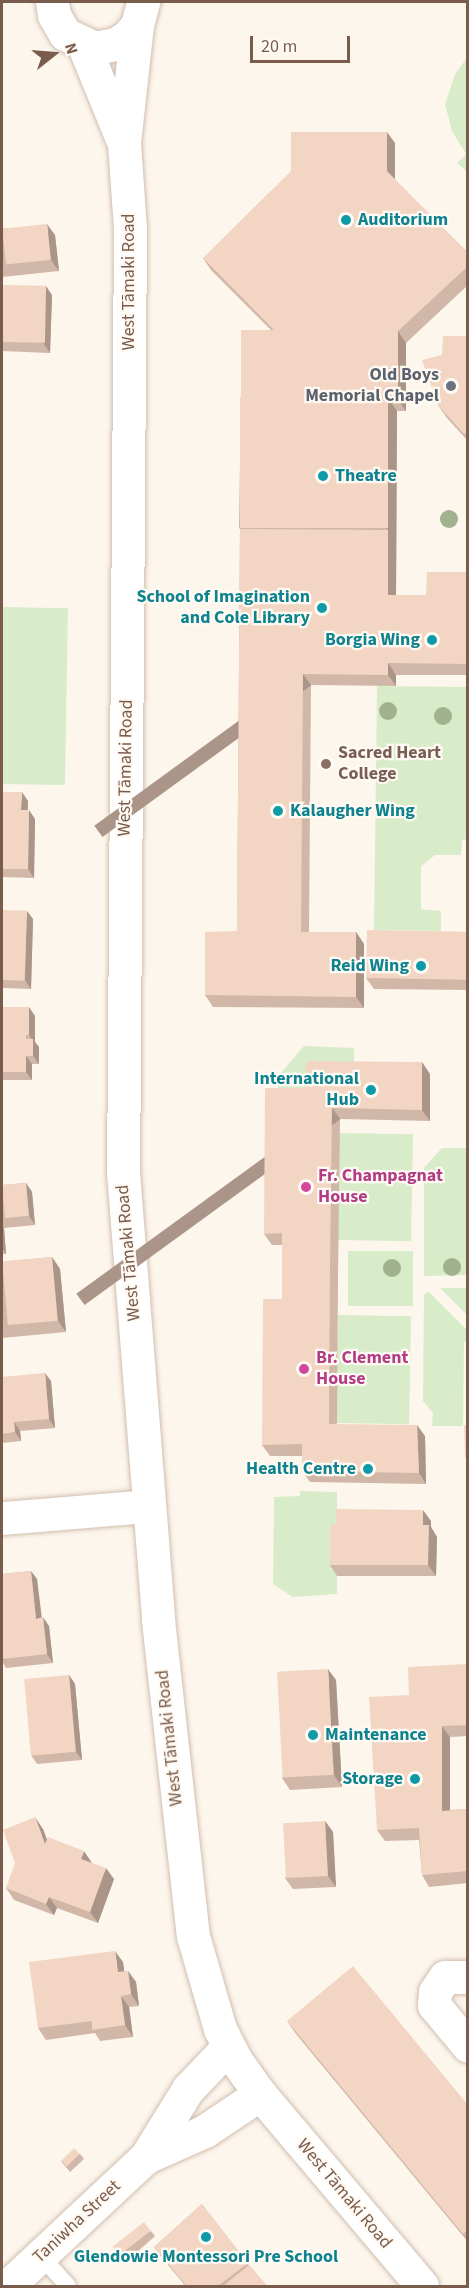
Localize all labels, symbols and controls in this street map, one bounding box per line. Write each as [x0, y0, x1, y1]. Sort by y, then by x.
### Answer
north arrow [24, 24, 84, 84]
scale bar [253, 24, 354, 62]
text: 20 m [261, 34, 297, 59]
text: N [59, 40, 83, 57]
place label: Auditorium [358, 209, 448, 231]
marker: Auditorium [339, 213, 353, 227]
street label: West Tāmaki Road [118, 214, 140, 350]
place label: Old Boys Memorial Chapel [305, 365, 439, 407]
marker: Old Boys Memorial Chapel [444, 379, 458, 393]
place label: Theatre [335, 465, 397, 487]
marker: Theatre [316, 469, 330, 483]
place label: School of Imagination and Cole Library [136, 587, 310, 630]
marker: School of Imagination and Cole Library [315, 601, 329, 615]
place label: Borgia Wing [325, 629, 420, 651]
marker: Borgia Wing [425, 633, 439, 647]
street label: West Tāmaki Road [114, 699, 138, 837]
place label: Sacred Heart College [338, 743, 441, 786]
marker: Sacred Heart College [319, 757, 333, 771]
place label: Kalaugher Wing [290, 800, 415, 822]
marker: Kalaugher Wing [271, 804, 285, 818]
place label: Reid Wing [330, 955, 409, 977]
marker: Reid Wing [414, 959, 428, 973]
place label: International Hub [254, 1069, 359, 1112]
marker: International Hub [364, 1083, 378, 1097]
place label: Fr. Champagnat House [318, 1166, 443, 1208]
marker: Fr. Champagnat House [299, 1180, 313, 1194]
street label: West Tāmaki Road [112, 1184, 146, 1322]
place label: Br. Clement House [316, 1348, 408, 1390]
marker: Br. Clement House [297, 1362, 311, 1376]
place label: Health Centre [246, 1458, 356, 1480]
marker: Health Centre [361, 1462, 375, 1476]
street label: West Tāmaki Road [152, 1669, 188, 1807]
place label: Maintenance [325, 1724, 427, 1746]
marker: Maintenance [306, 1728, 320, 1742]
place label: Storage [342, 1768, 403, 1790]
marker: Storage [408, 1772, 422, 1786]
street label: West Tāmaki Road [292, 2135, 396, 2253]
street label: Taniwha Street [29, 2176, 125, 2268]
marker: Glendowie Montessori Pre School [199, 2230, 213, 2244]
place label: Glendowie Montessori Pre School [74, 2246, 338, 2268]

